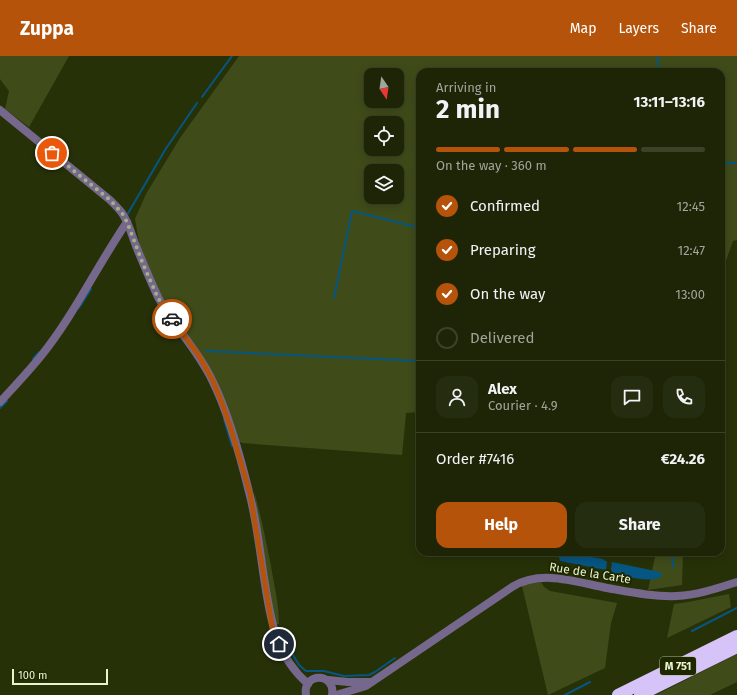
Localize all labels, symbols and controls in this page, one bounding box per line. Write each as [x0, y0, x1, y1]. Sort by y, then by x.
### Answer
text: Zuppa [20, 17, 74, 40]
text: Map [570, 20, 596, 37]
text: Layers [618, 20, 659, 37]
text: Share [681, 20, 717, 37]
north arrow [364, 68, 404, 108]
map controls [364, 68, 404, 204]
text: Arriving in [436, 80, 496, 95]
text: 13:11–13:16 [633, 93, 705, 111]
text: 2 min [436, 94, 500, 125]
button: locate [364, 116, 404, 156]
pin [35, 136, 69, 170]
icon: bag [41, 142, 63, 164]
text: On the way · 360 m [436, 158, 547, 173]
button: layers [364, 164, 404, 204]
icon: check [436, 195, 458, 217]
text: Confirmed [470, 197, 540, 215]
text: 12:45 [677, 199, 705, 214]
icon: check [436, 239, 458, 261]
text: Preparing [470, 241, 535, 259]
text: 12:47 [678, 243, 705, 258]
icon: check [436, 283, 458, 305]
text: On the way [470, 285, 545, 303]
text: 13:00 [675, 287, 705, 302]
courier [152, 299, 192, 339]
icon: car [161, 308, 183, 330]
text: Delivered [470, 329, 534, 347]
button: person [436, 376, 478, 418]
button: chat [611, 376, 653, 418]
button: phone [663, 376, 705, 418]
text: Alex [488, 380, 517, 398]
text: Courier · 4.9 [488, 398, 558, 413]
text: Order #7416 [436, 450, 514, 468]
text: €24.26 [661, 450, 705, 468]
button: Help [436, 502, 567, 548]
button: Share [575, 502, 705, 548]
street label: Rue de la Carte [548, 560, 632, 586]
pin [262, 627, 296, 661]
icon: home [268, 633, 290, 655]
road number: M 751 [660, 657, 696, 675]
scale bar [12, 667, 108, 686]
text: 100 m [18, 669, 47, 682]

